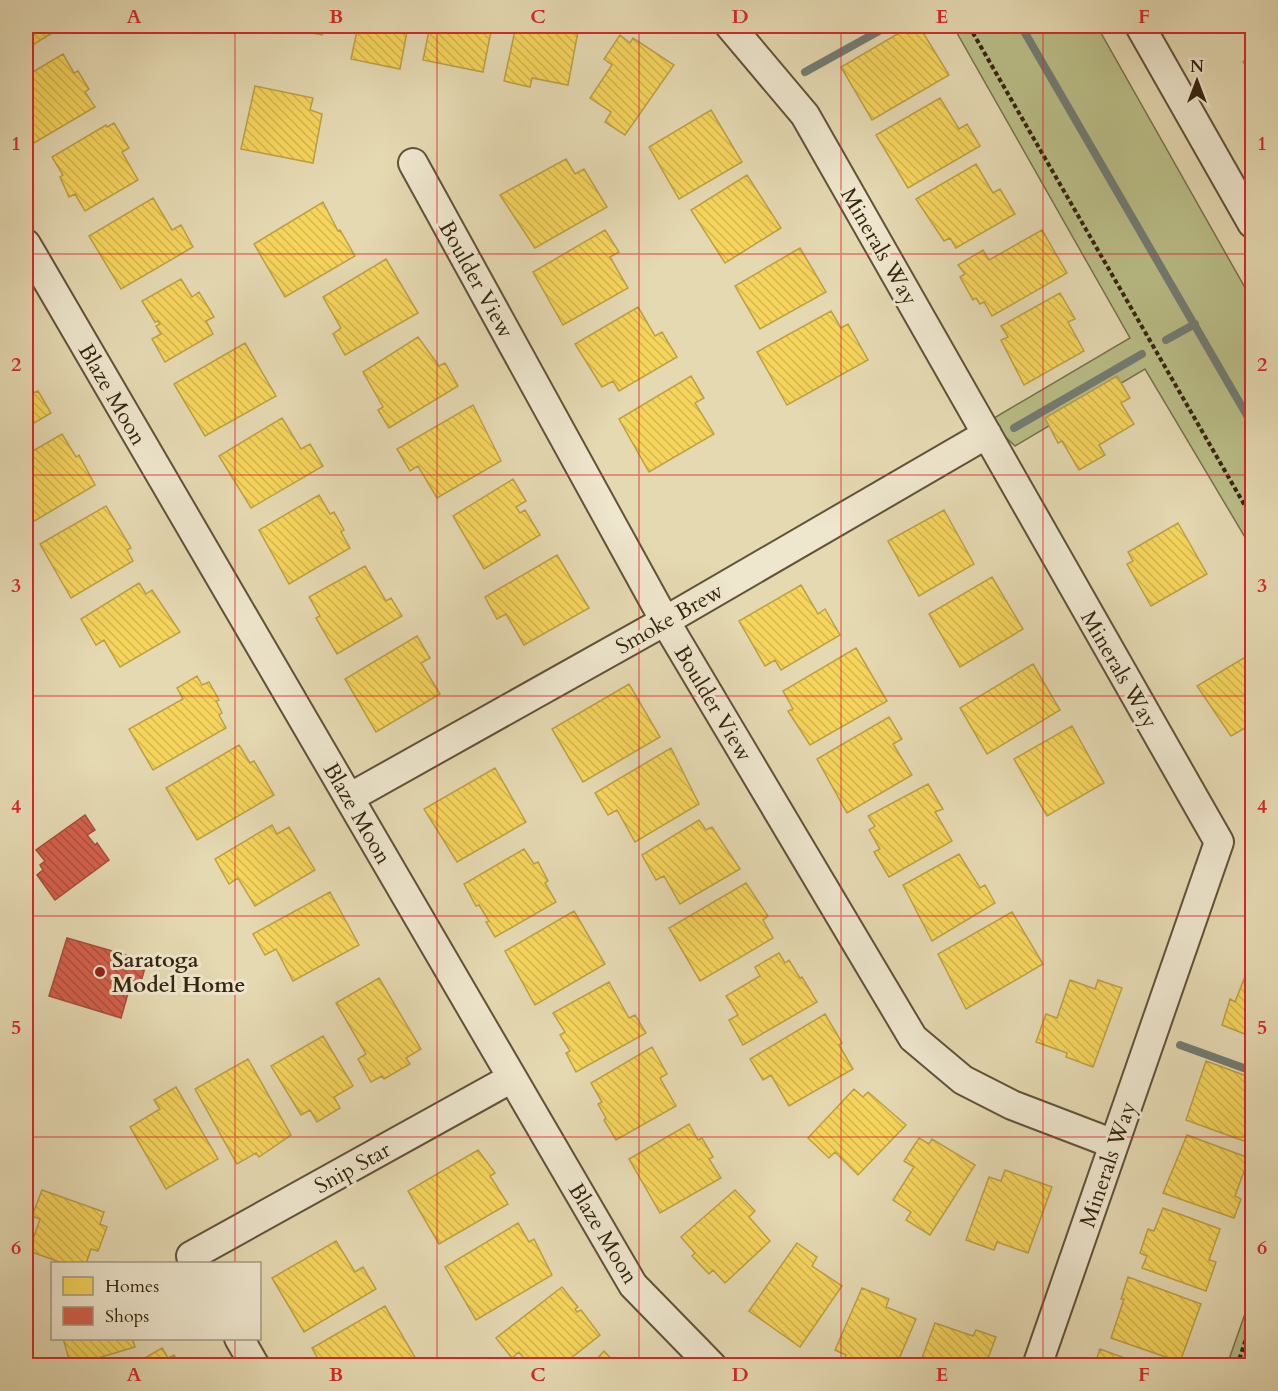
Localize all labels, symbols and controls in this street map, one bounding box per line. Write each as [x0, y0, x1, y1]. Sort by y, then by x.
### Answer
text: A [126, 3, 142, 30]
text: B [329, 3, 343, 30]
text: C [530, 3, 546, 30]
text: D [731, 3, 749, 30]
text: E [936, 3, 948, 30]
text: F [1138, 3, 1150, 30]
north arrow [1167, 51, 1227, 111]
text: N [1190, 56, 1204, 78]
text: 1 [11, 130, 21, 157]
text: 1 [1257, 130, 1267, 157]
street label: Minerals Way [833, 182, 925, 311]
street label: Boulder View [431, 215, 521, 344]
street label: Blaze Moon [71, 338, 154, 451]
text: 2 [11, 351, 21, 378]
text: 2 [1257, 351, 1267, 378]
text: 3 [11, 572, 21, 599]
text: 3 [1257, 572, 1267, 599]
street label: Smoke Brew [610, 576, 729, 662]
street label: Minerals Way [1073, 605, 1165, 734]
street label: Boulder View [667, 640, 760, 767]
street label: Blaze Moon [316, 757, 399, 870]
text: 4 [11, 793, 21, 820]
text: 4 [1257, 793, 1267, 820]
place label: Saratoga Model Home [112, 945, 245, 1000]
marker: Saratoga Model Home [93, 965, 107, 979]
text: 5 [11, 1014, 21, 1041]
text: 5 [1257, 1014, 1267, 1041]
street label: Minerals Way [1072, 1097, 1144, 1231]
street label: Snip Star [309, 1134, 397, 1201]
street label: Blaze Moon [561, 1177, 645, 1290]
text: 6 [11, 1234, 21, 1261]
text: 6 [1257, 1234, 1267, 1261]
legend [51, 1262, 261, 1340]
text: Homes [105, 1274, 159, 1299]
text: Shops [105, 1304, 149, 1329]
text: A [126, 1361, 142, 1388]
text: B [329, 1361, 343, 1388]
text: C [530, 1361, 546, 1388]
text: D [731, 1361, 749, 1388]
text: E [936, 1361, 948, 1388]
text: F [1138, 1361, 1150, 1388]

